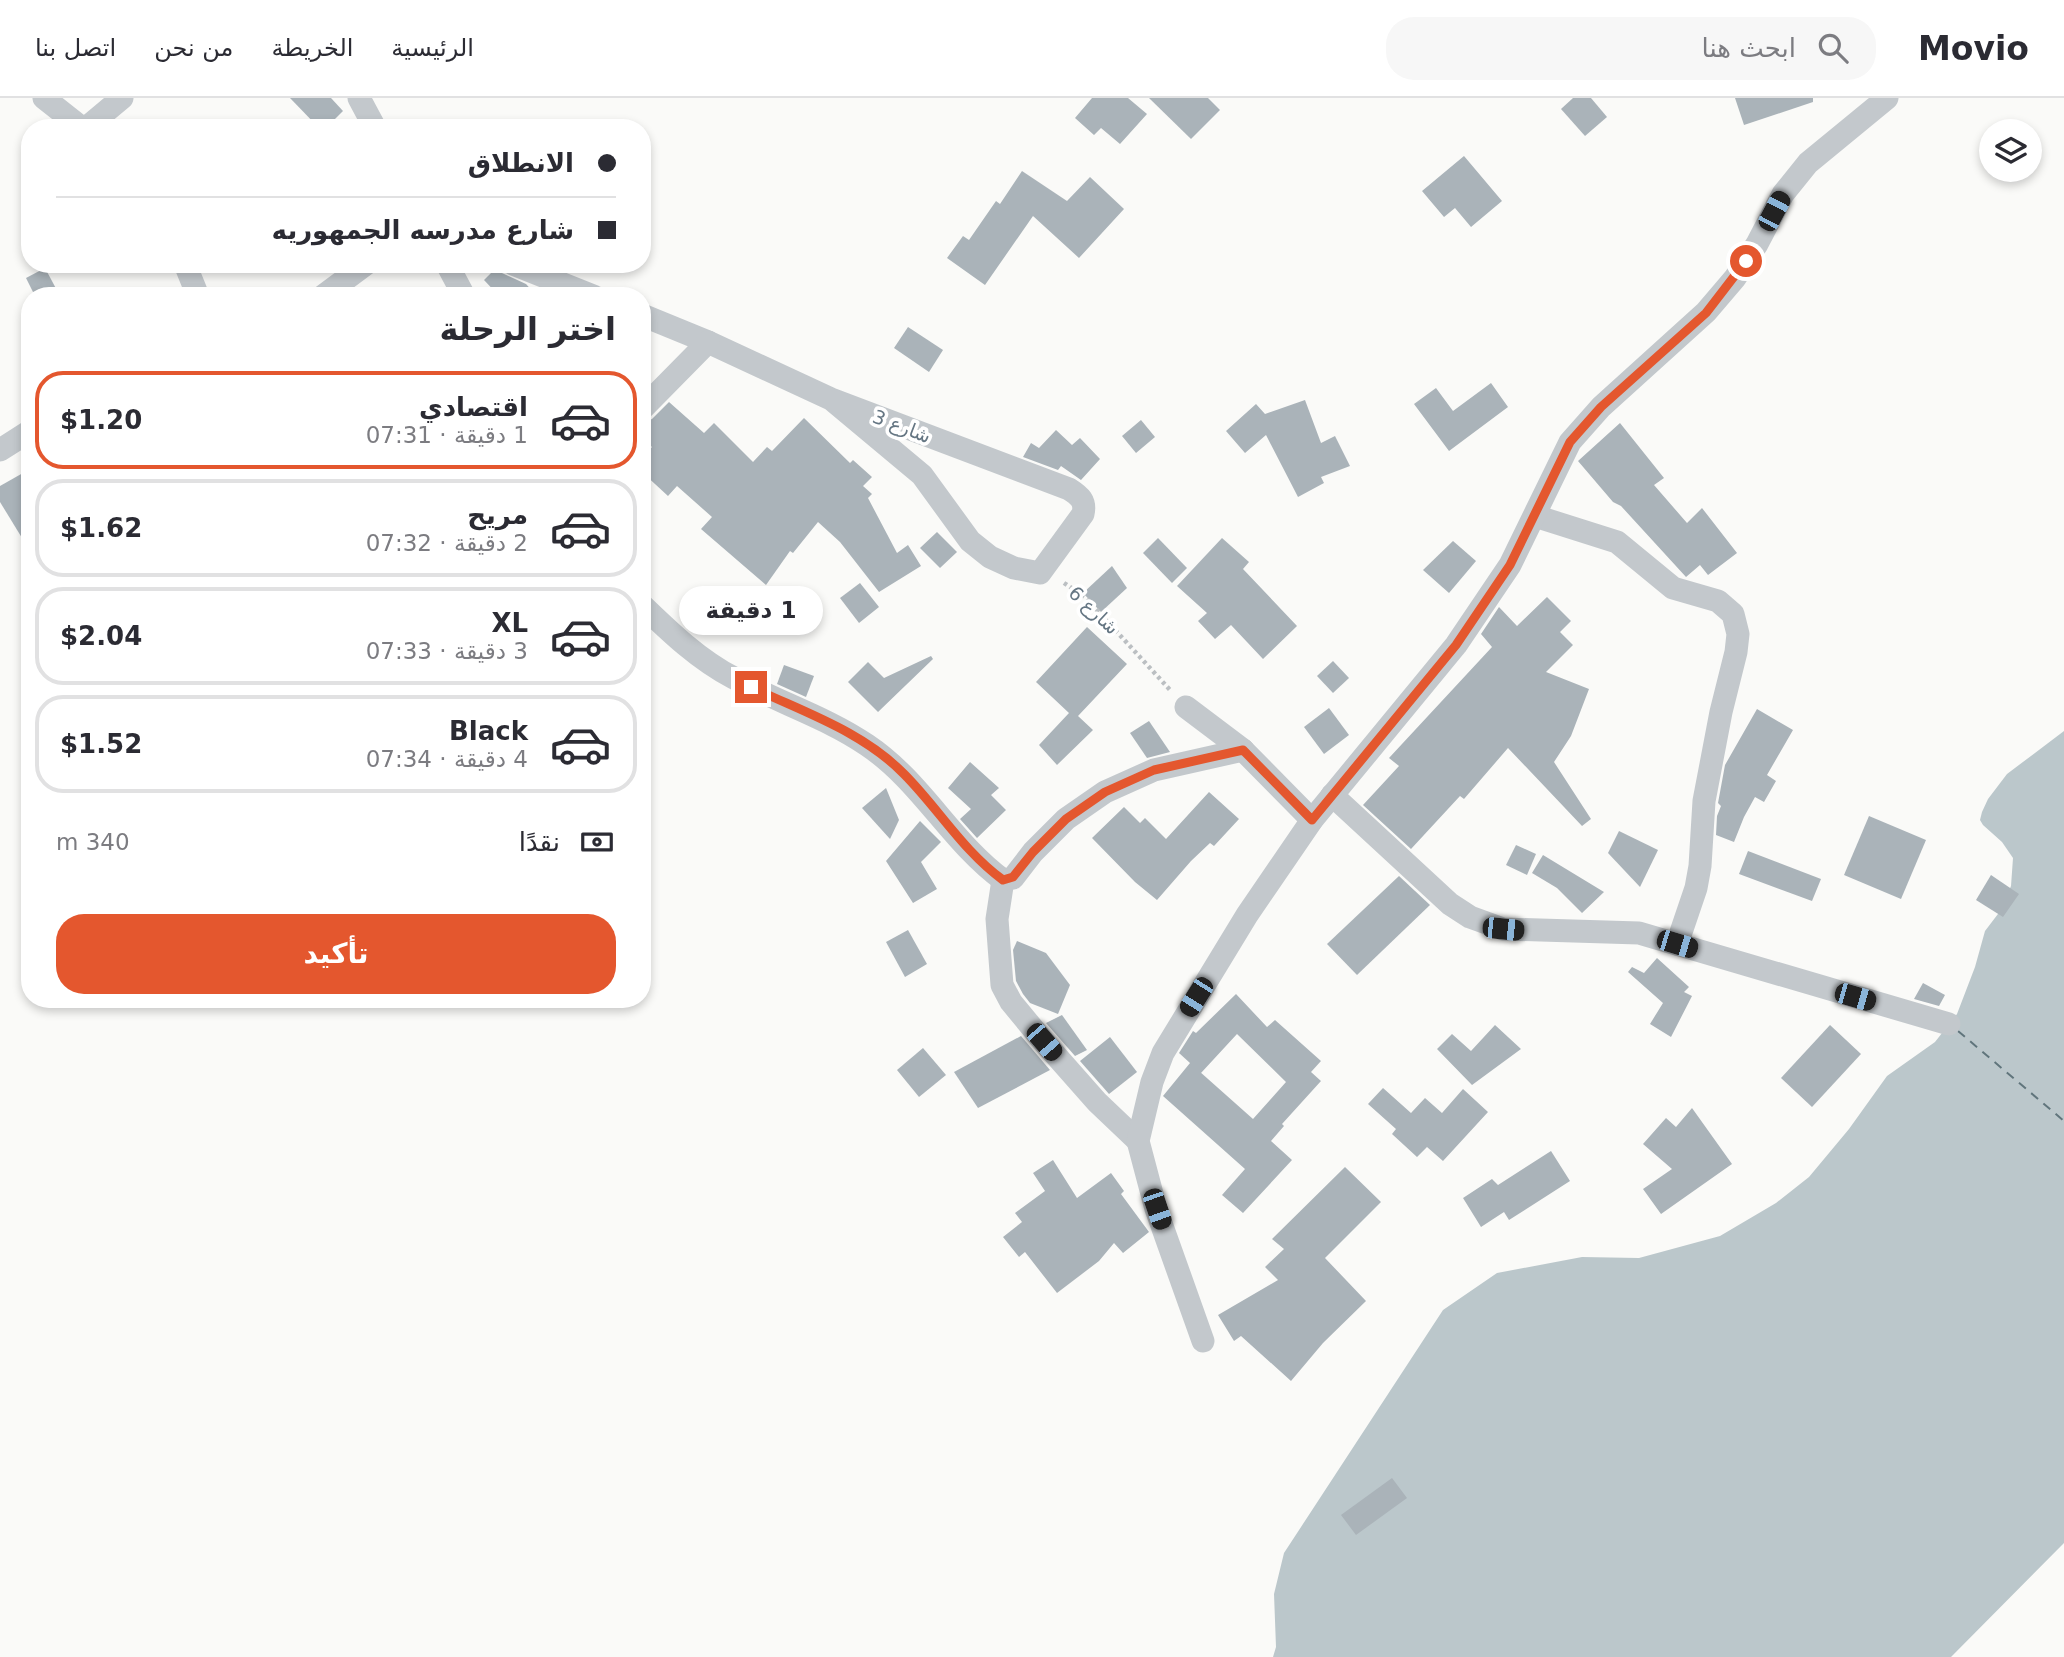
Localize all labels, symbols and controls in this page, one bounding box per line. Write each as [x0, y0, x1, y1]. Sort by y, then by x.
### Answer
search box [1386, 17, 1876, 80]
icon: search [1814, 29, 1852, 67]
text: Movio [1918, 29, 2029, 68]
text: ابحث هنا [1701, 33, 1796, 63]
text: اتصل بنا [35, 34, 116, 62]
text: من نحن [154, 34, 233, 62]
text: الخريطة [271, 34, 353, 62]
text: الرئيسية [391, 34, 474, 62]
map controls [1979, 119, 2042, 182]
button: layers [1979, 119, 2042, 182]
text: الانطلاق [468, 148, 574, 178]
car [1755, 188, 1794, 234]
text: شارع مدرسه الجمهوريه [272, 215, 574, 245]
route start [1730, 245, 1762, 277]
text: اختر الرحلة [439, 310, 616, 348]
icon: car [549, 389, 612, 452]
text: اقتصادي [419, 392, 528, 422]
text: $1.20 [60, 405, 142, 435]
street label: شارع 3 [870, 405, 934, 448]
text: 1 دقيقة · 07:31 [366, 422, 528, 448]
icon: car [549, 497, 612, 560]
text: مريح [467, 500, 528, 530]
text: $1.62 [60, 513, 142, 543]
text: 2 دقيقة · 07:32 [366, 530, 528, 556]
street label: شارع 6 [1064, 581, 1124, 639]
callout: 1 دقيقة [679, 586, 823, 634]
text: 1 دقيقة [706, 597, 796, 623]
icon: car [549, 605, 612, 668]
text: XL [491, 608, 528, 638]
text: $2.04 [60, 621, 142, 651]
text: 3 دقيقة · 07:33 [366, 638, 528, 664]
route end [735, 671, 767, 703]
icon: car [549, 713, 612, 776]
text: Black [449, 716, 528, 746]
text: $1.52 [60, 729, 142, 759]
text: 4 دقيقة · 07:34 [366, 746, 528, 772]
icon: cash [578, 823, 616, 861]
text: نقدًا [519, 827, 560, 857]
text: 340 m [56, 829, 130, 855]
button: تأكيد [56, 914, 616, 994]
car [1482, 916, 1525, 942]
car [1654, 928, 1701, 960]
car [1176, 974, 1217, 1020]
car [1832, 981, 1879, 1013]
car [1023, 1019, 1066, 1065]
car [1141, 1186, 1174, 1232]

